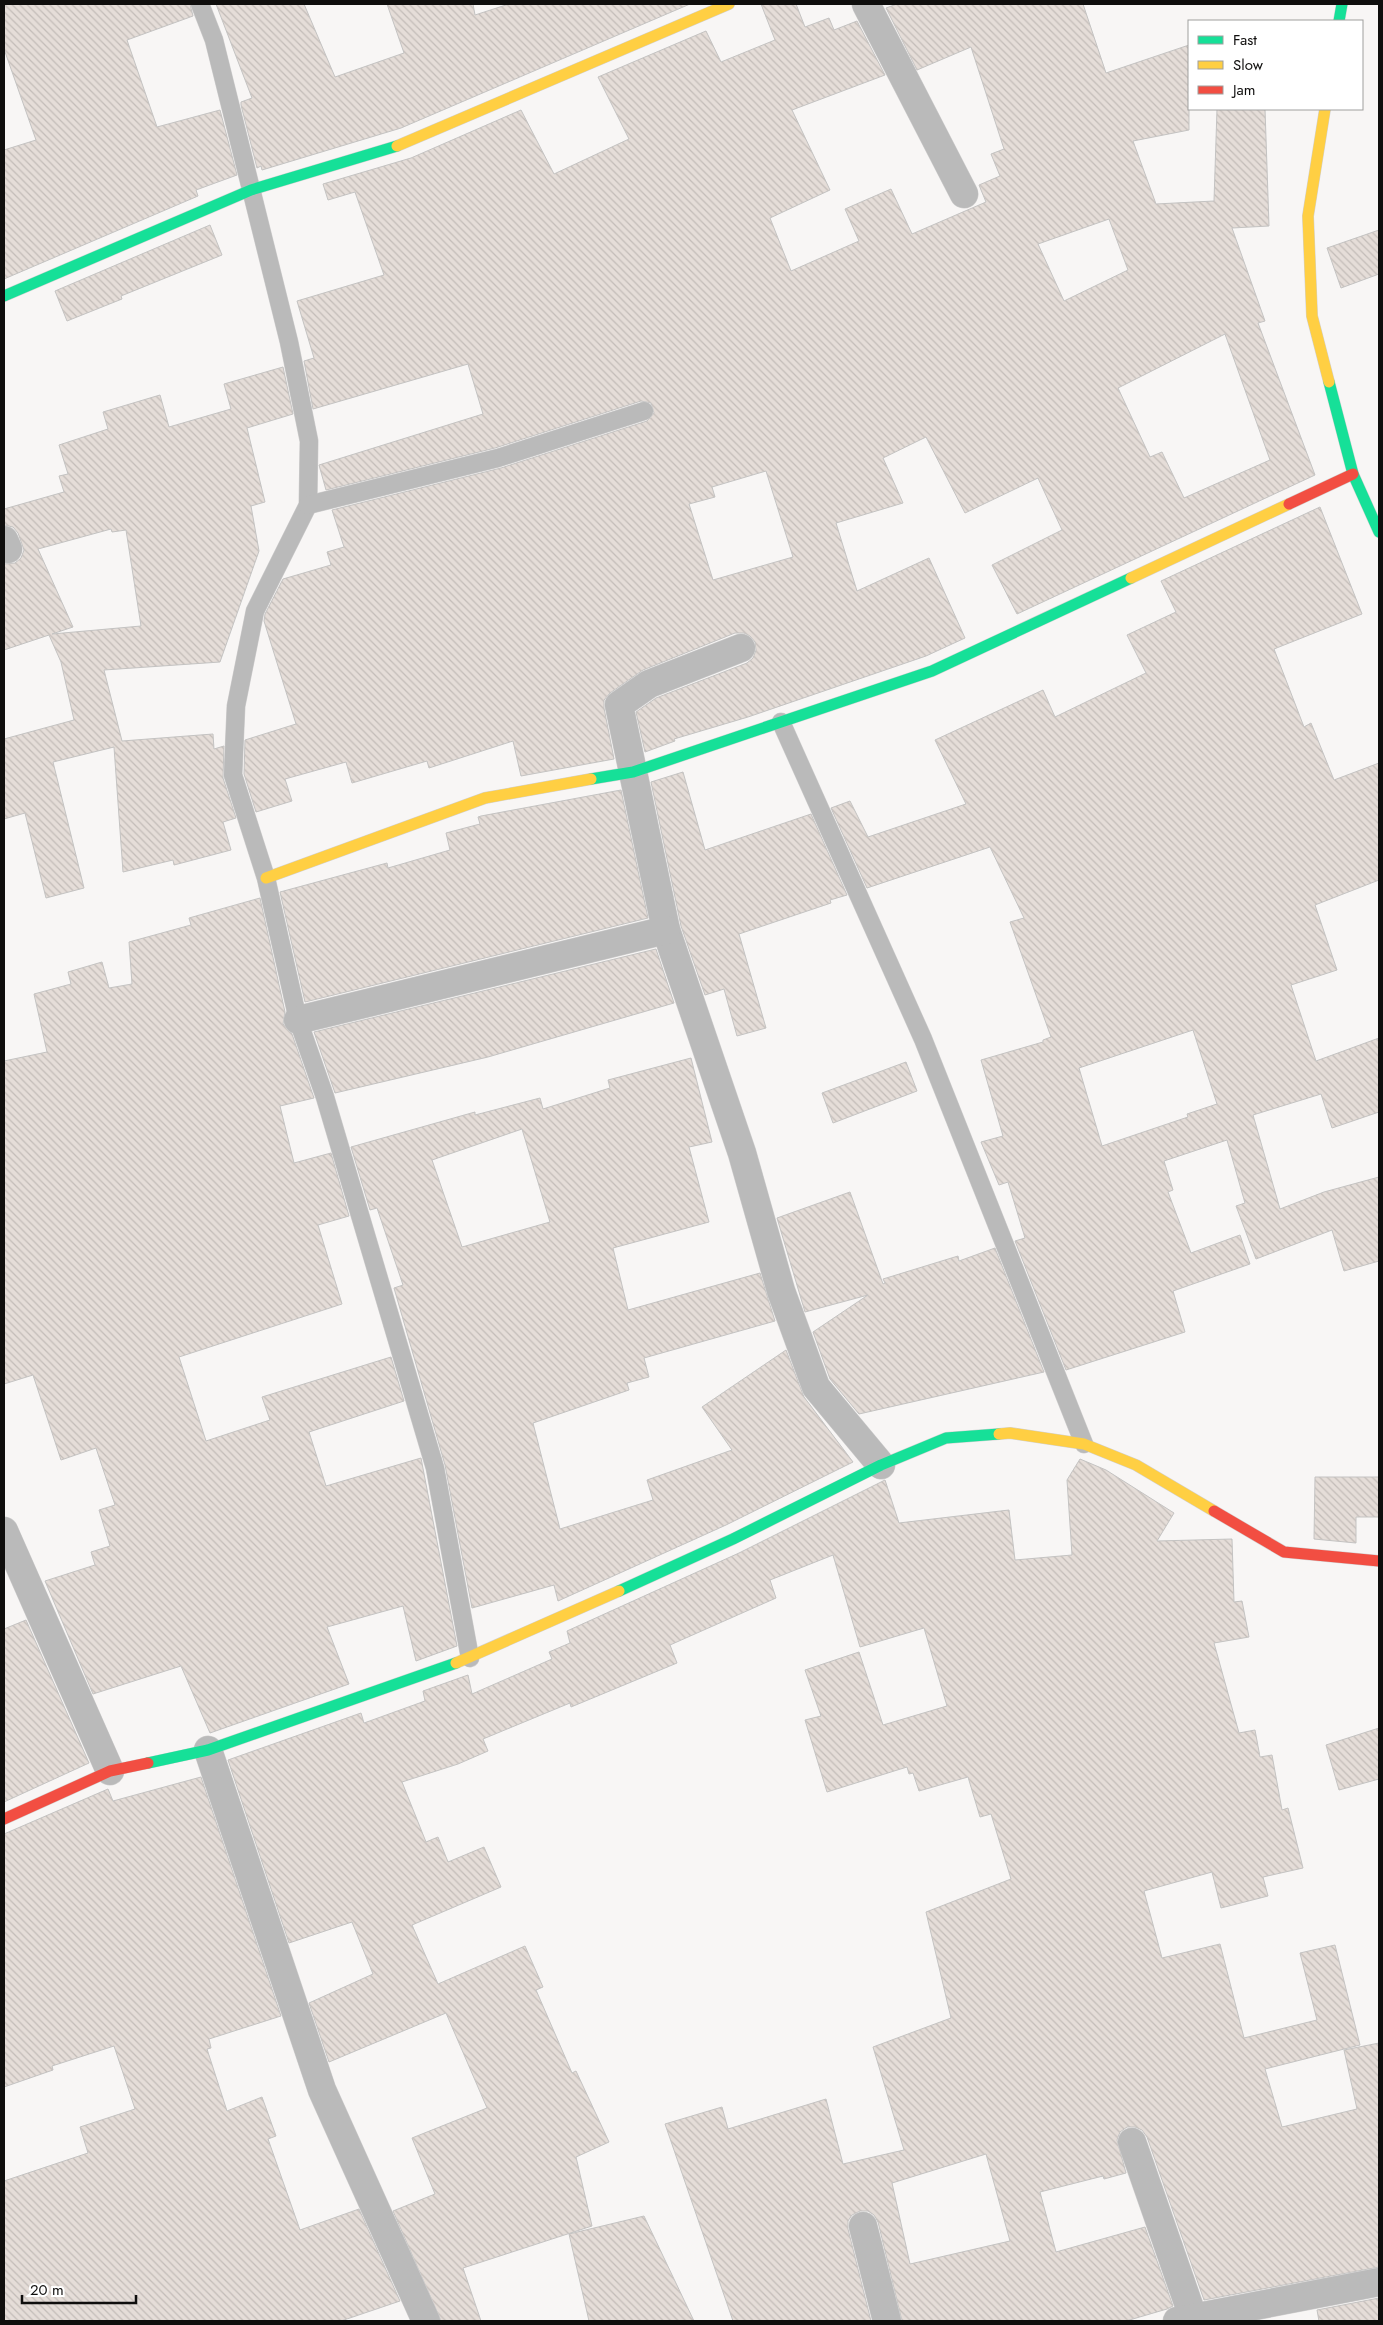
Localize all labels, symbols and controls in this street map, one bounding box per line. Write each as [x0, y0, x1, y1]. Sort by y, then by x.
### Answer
legend [1188, 20, 1363, 110]
text: Fast [1233, 29, 1257, 51]
text: Slow [1233, 54, 1264, 76]
text: Jam [1231, 79, 1256, 101]
scale bar [22, 2272, 136, 2304]
text: 20 m [30, 2279, 64, 2301]

